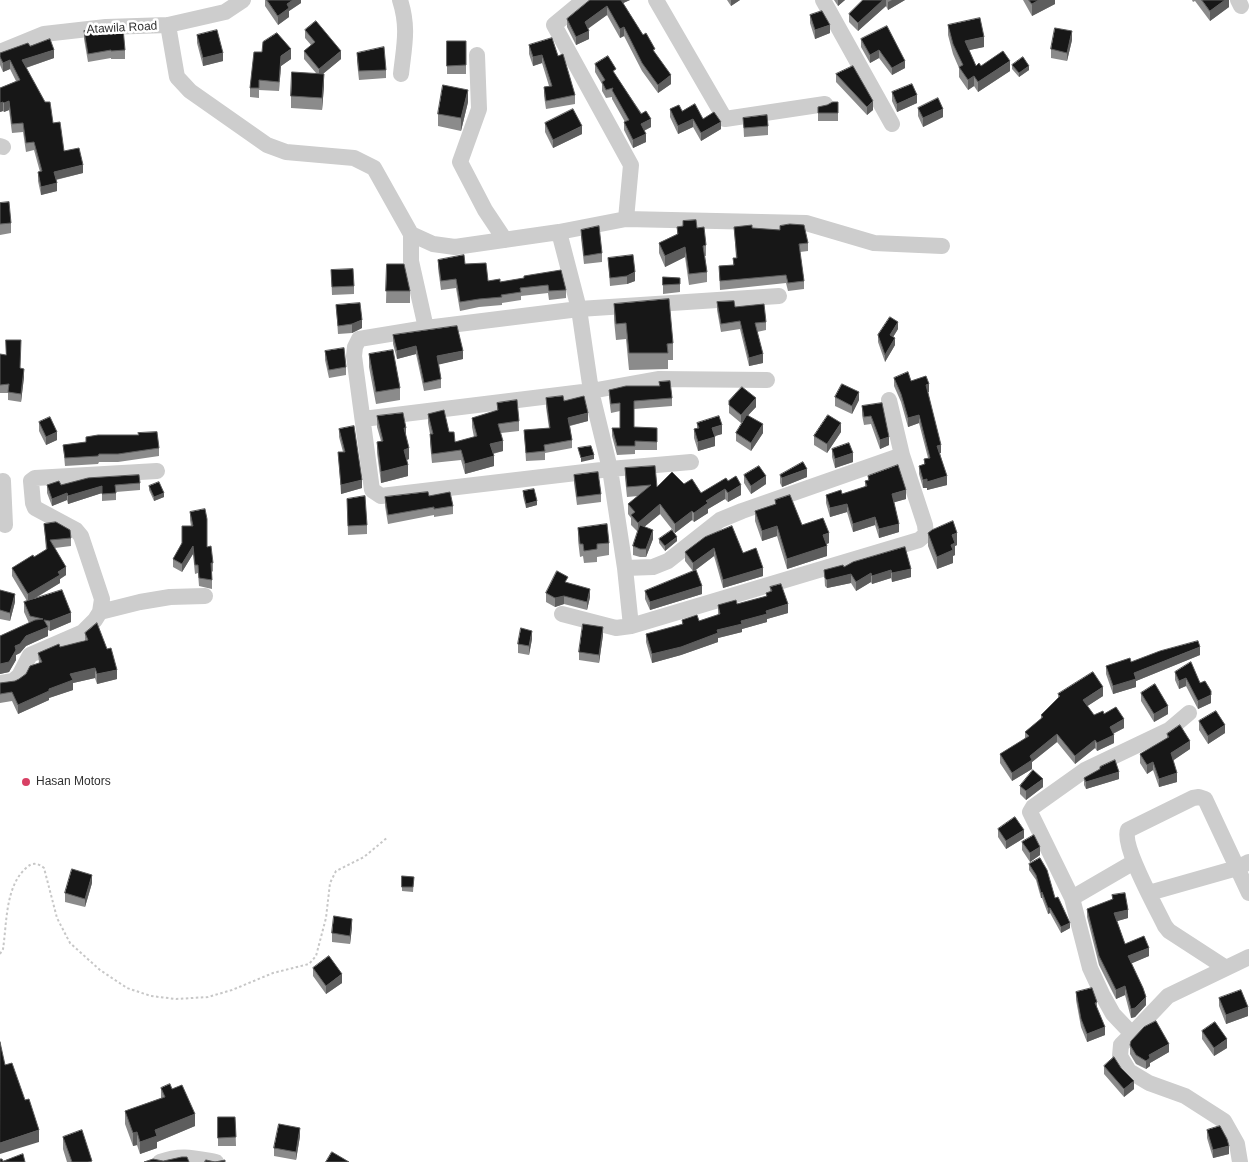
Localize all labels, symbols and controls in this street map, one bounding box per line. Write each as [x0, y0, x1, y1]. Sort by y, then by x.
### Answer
street label: Atawila Road [86, 19, 158, 37]
place label: Hasan Motors [36, 775, 111, 789]
marker: Hasan Motors [20, 776, 32, 788]

